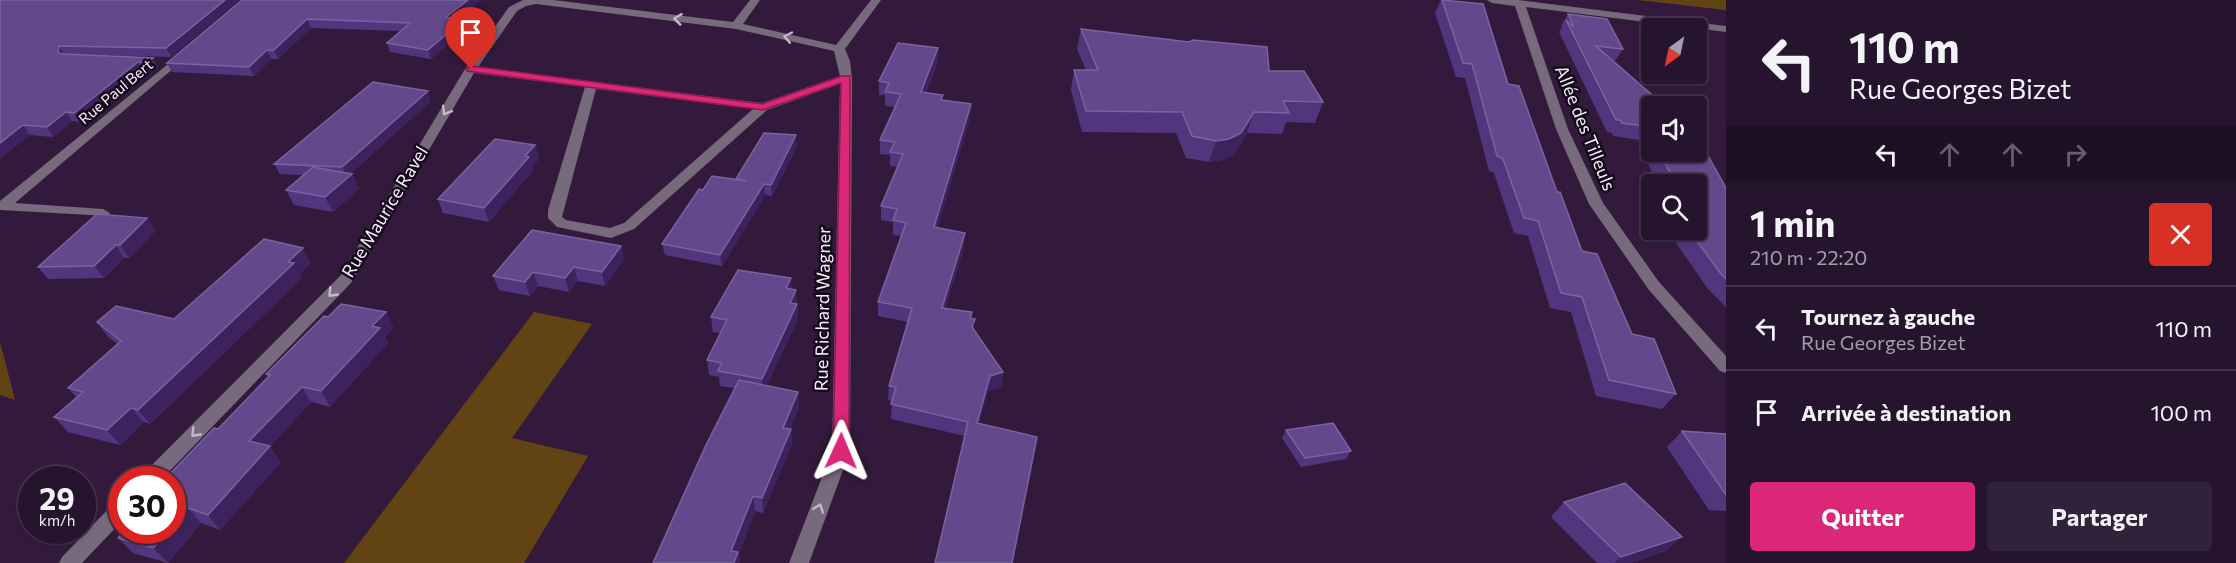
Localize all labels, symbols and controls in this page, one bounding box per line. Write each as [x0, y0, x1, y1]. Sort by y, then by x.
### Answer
pin [445, 7, 496, 69]
one-way arrow [673, 13, 682, 26]
icon: arrive [454, 16, 487, 49]
north arrow [1641, 18, 1707, 84]
map controls [1641, 18, 1707, 240]
text: 110 m [1849, 20, 1960, 72]
icon: left [1750, 24, 1828, 102]
one-way arrow [783, 31, 793, 44]
street label: Rue Paul Bert [75, 55, 156, 127]
street label: Allée des Tilleuls [1551, 62, 1621, 193]
text: Rue Georges Bizet [1849, 72, 2071, 105]
button: sound [1641, 96, 1707, 162]
one-way arrow [442, 105, 453, 115]
icon: left [1870, 138, 1903, 171]
icon: ahead [1933, 138, 1966, 171]
icon: ahead [1996, 138, 2029, 171]
icon: right [2059, 138, 2092, 171]
street label: Rue Maurice Ravel [336, 142, 432, 281]
button: search [1641, 174, 1707, 240]
text: 1 min [1750, 200, 1835, 244]
button: close [2149, 203, 2212, 266]
street label: Rue Richard Wagner [810, 227, 834, 391]
text: 210 m · 22:20 [1750, 245, 1867, 269]
one-way arrow [328, 286, 339, 297]
text: Tournez à gauche [1801, 303, 1975, 330]
icon: left [1750, 312, 1783, 345]
text: 110 m [2155, 315, 2212, 342]
text: Rue Georges Bizet [1801, 330, 1966, 354]
icon: arrive [1750, 396, 1783, 429]
text: Arrivée à destination [1801, 399, 2011, 426]
text: 100 m [2150, 399, 2212, 426]
position arrow [809, 419, 873, 483]
one-way arrow [192, 425, 203, 436]
speed limit sign: 30 [108, 466, 186, 544]
text: 29 [39, 479, 75, 516]
button: Quitter [1750, 482, 1975, 551]
button: Partager [1987, 482, 2212, 551]
one-way arrow [812, 503, 825, 514]
text: km/h [39, 511, 75, 529]

